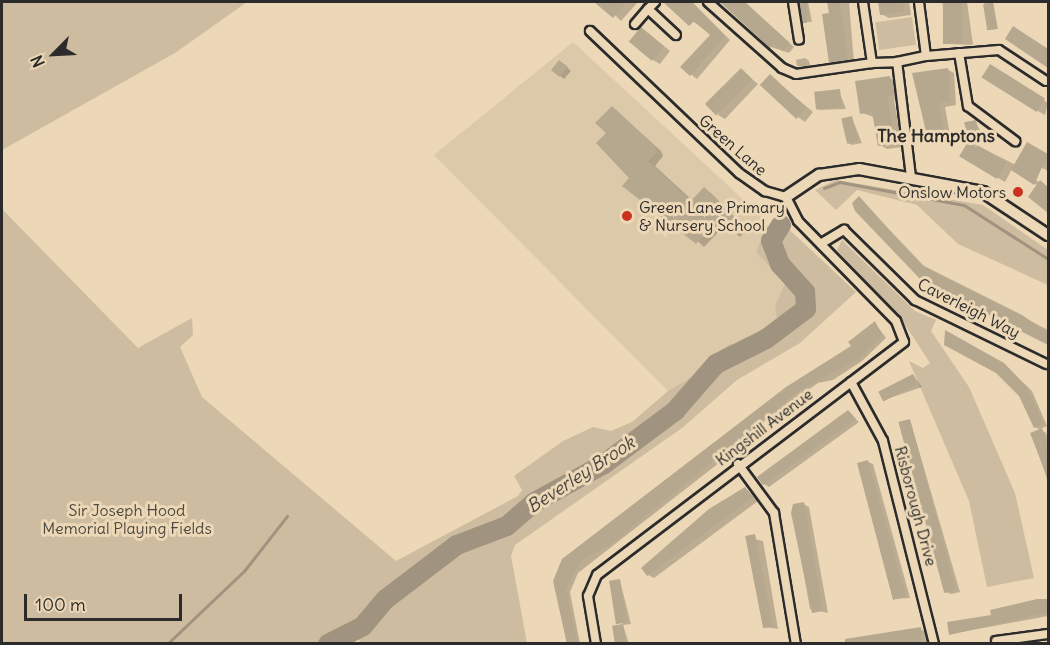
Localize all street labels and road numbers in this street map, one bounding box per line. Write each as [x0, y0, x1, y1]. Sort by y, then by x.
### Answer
street label: Green Lane [695, 110, 771, 180]
street label: Caverleigh Way [915, 274, 1023, 342]
street label: Kingshill Avenue [712, 384, 816, 470]
street label: Risborough Drive [891, 444, 941, 568]

